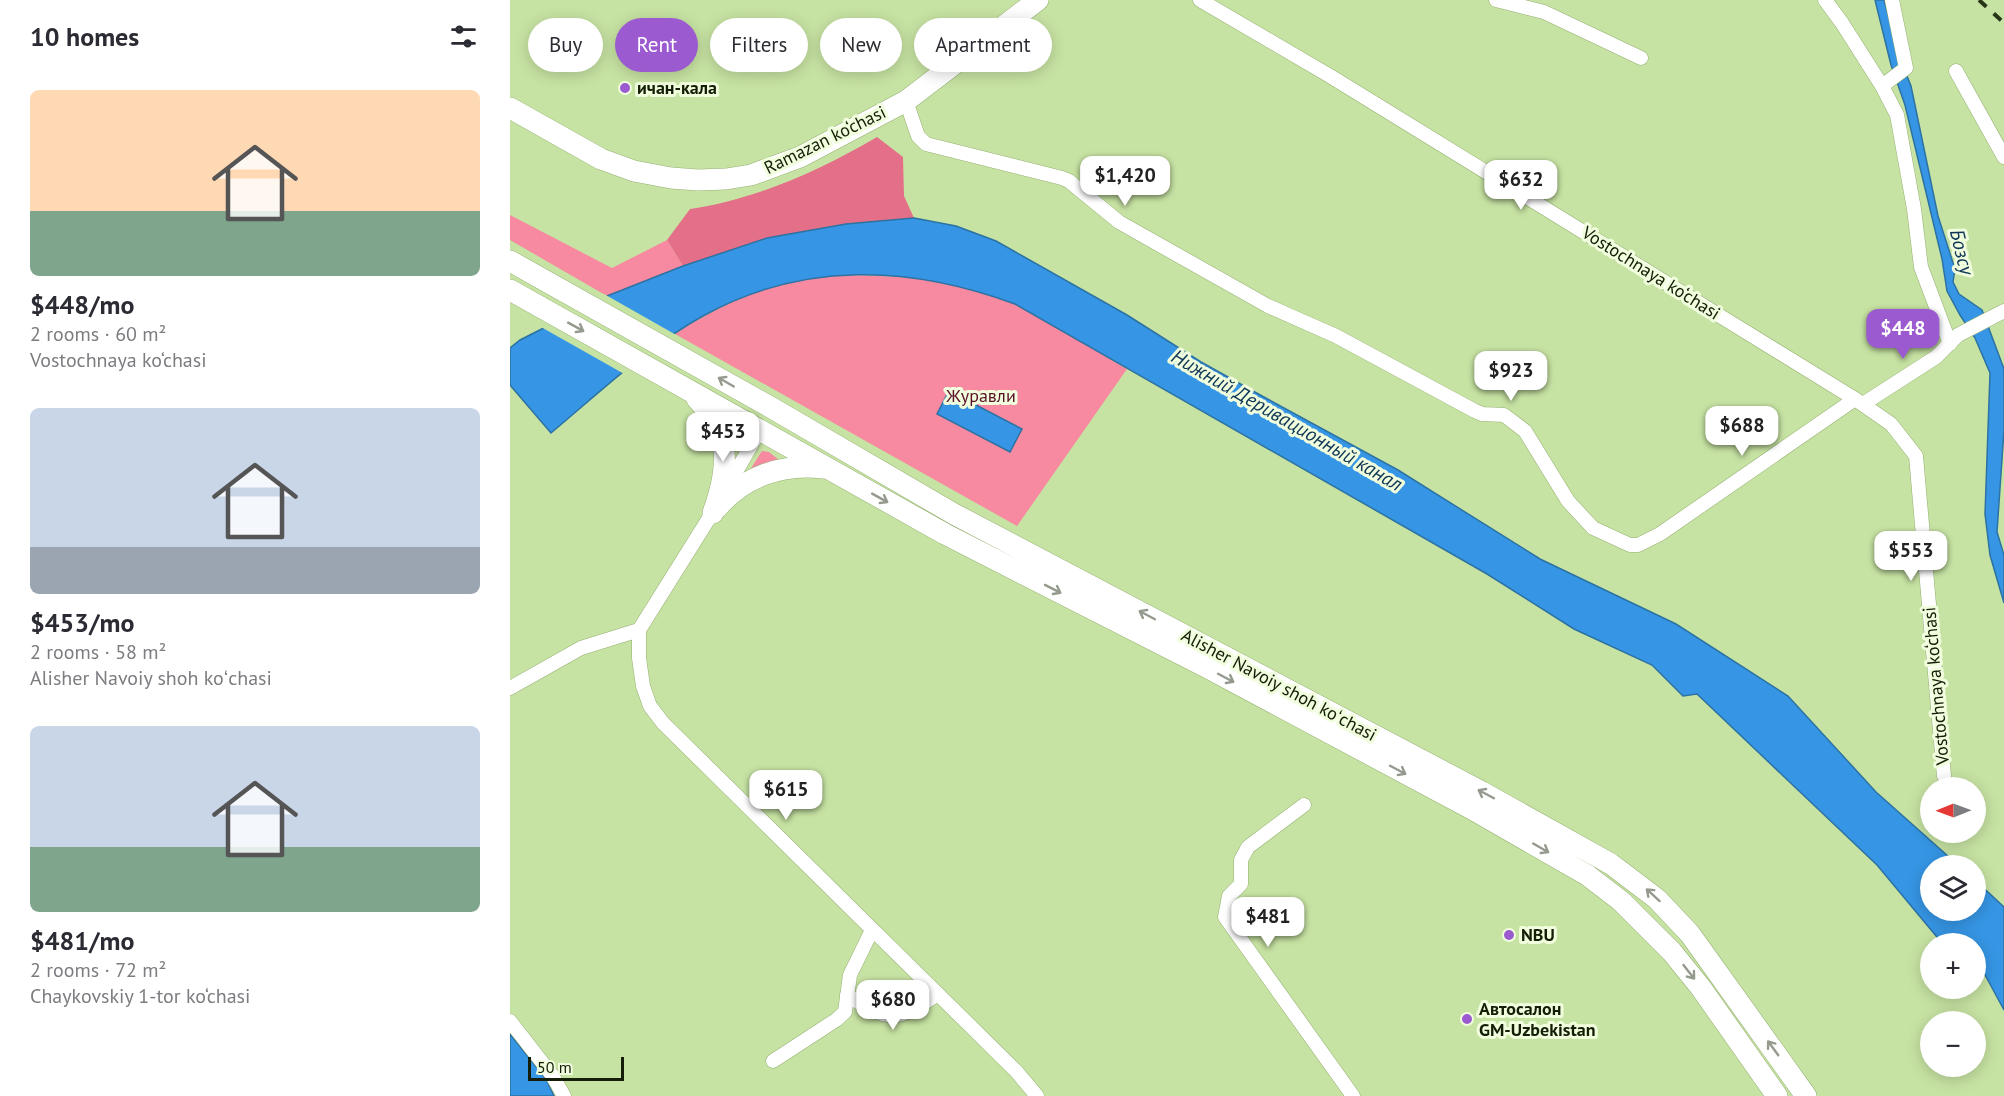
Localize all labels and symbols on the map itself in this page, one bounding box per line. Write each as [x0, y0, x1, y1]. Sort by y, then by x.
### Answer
place label: ичан-кала [637, 76, 717, 99]
marker: ичан-кала [618, 81, 632, 95]
street label: Ramazan ko‘chasi [760, 100, 889, 179]
pin: $1,420 [1076, 156, 1174, 207]
pin: $632 [1485, 160, 1557, 211]
street label: Vostochnaya ko‘chasi [1577, 220, 1725, 324]
water label: Бозсу [1944, 227, 1980, 279]
pin: $448 [1867, 309, 1939, 360]
one-way arrow [568, 322, 585, 334]
water label: Нижний Деривационный канал [1167, 343, 1407, 497]
pin: $923 [1475, 351, 1547, 402]
one-way arrow [718, 376, 735, 388]
park label: Журавли [945, 384, 1016, 407]
pin: $688 [1706, 406, 1778, 457]
pin: $453 [687, 412, 759, 463]
one-way arrow [871, 492, 888, 504]
pin: $553 [1875, 531, 1947, 582]
one-way arrow [1043, 584, 1061, 595]
street label: Vostochnaya ko‘chasi [1917, 606, 1954, 767]
one-way arrow [1138, 609, 1156, 620]
street label: Alisher Navoiy shoh koʻchasi [1178, 623, 1381, 746]
one-way arrow [1217, 672, 1234, 684]
one-way arrow [1389, 764, 1406, 776]
pin: $615 [750, 770, 822, 821]
north arrow [1920, 777, 1986, 843]
one-way arrow [1478, 788, 1495, 800]
one-way arrow [1532, 842, 1549, 854]
one-way arrow [1645, 888, 1660, 902]
pin: $481 [1232, 897, 1304, 948]
place label: NBU [1521, 923, 1555, 946]
marker: NBU [1502, 928, 1516, 942]
one-way arrow [1682, 964, 1695, 980]
pin: $680 [857, 980, 929, 1031]
place label: Автосалон GM-Uzbekistan [1479, 997, 1595, 1041]
marker: Автосалон GM-Uzbekistan [1460, 1012, 1474, 1026]
one-way arrow [1767, 1041, 1779, 1057]
scale bar [528, 1054, 624, 1082]

